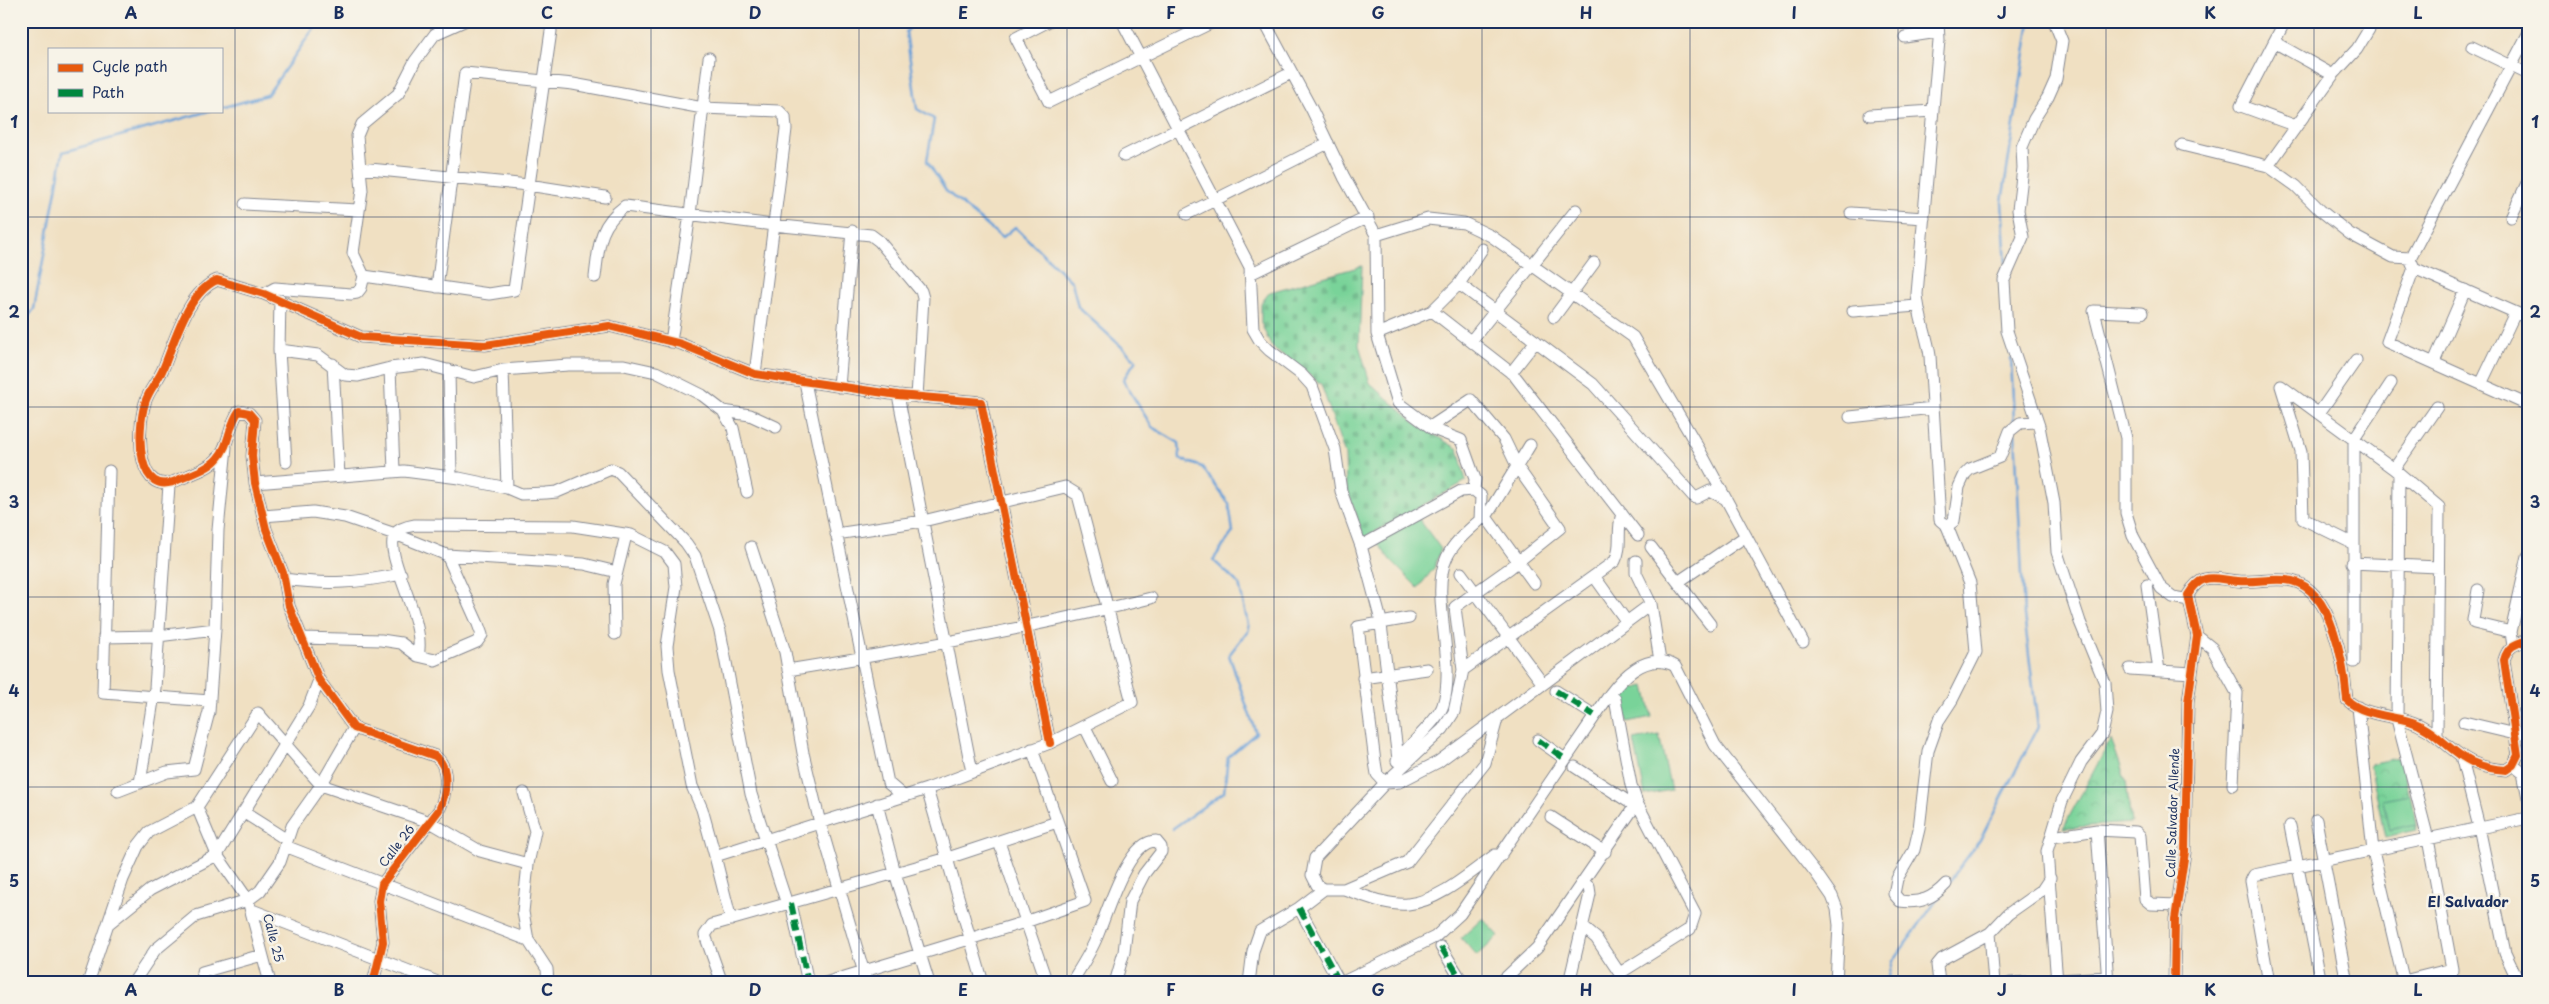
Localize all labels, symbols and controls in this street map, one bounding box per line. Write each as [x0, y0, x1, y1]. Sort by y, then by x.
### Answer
text: A [125, 0, 138, 24]
text: B [334, 0, 345, 24]
text: C [541, 0, 553, 24]
text: D [749, 0, 761, 24]
text: E [958, 0, 968, 24]
text: F [1166, 0, 1176, 24]
text: G [1371, 0, 1385, 24]
text: H [1580, 0, 1592, 24]
text: I [1791, 0, 1797, 24]
text: J [1997, 0, 2007, 24]
text: K [2204, 0, 2216, 24]
text: L [2413, 0, 2423, 24]
legend [48, 48, 222, 112]
text: Cycle path [92, 54, 168, 77]
text: Path [92, 80, 124, 103]
text: 1 [10, 109, 18, 133]
text: 1 [2531, 109, 2539, 133]
text: 2 [8, 299, 20, 323]
text: 2 [2529, 299, 2541, 323]
text: 3 [9, 489, 19, 513]
text: 3 [2530, 489, 2540, 513]
text: 4 [9, 678, 20, 702]
text: 4 [2530, 678, 2541, 702]
street label: Calle Salvador Allende [2161, 747, 2183, 878]
street label: Calle 26 [374, 820, 419, 870]
text: 5 [9, 868, 19, 892]
text: 5 [2530, 868, 2540, 892]
district label: El Salvador [2427, 891, 2509, 912]
street label: Calle 25 [259, 911, 289, 964]
text: A [125, 977, 138, 1001]
text: B [334, 977, 345, 1001]
text: C [541, 977, 553, 1001]
text: D [749, 977, 761, 1001]
text: E [958, 977, 968, 1001]
text: F [1166, 977, 1176, 1001]
text: G [1371, 977, 1385, 1001]
text: H [1580, 977, 1592, 1001]
text: I [1791, 977, 1797, 1001]
text: J [1997, 977, 2007, 1001]
text: K [2204, 977, 2216, 1001]
text: L [2413, 977, 2423, 1001]

